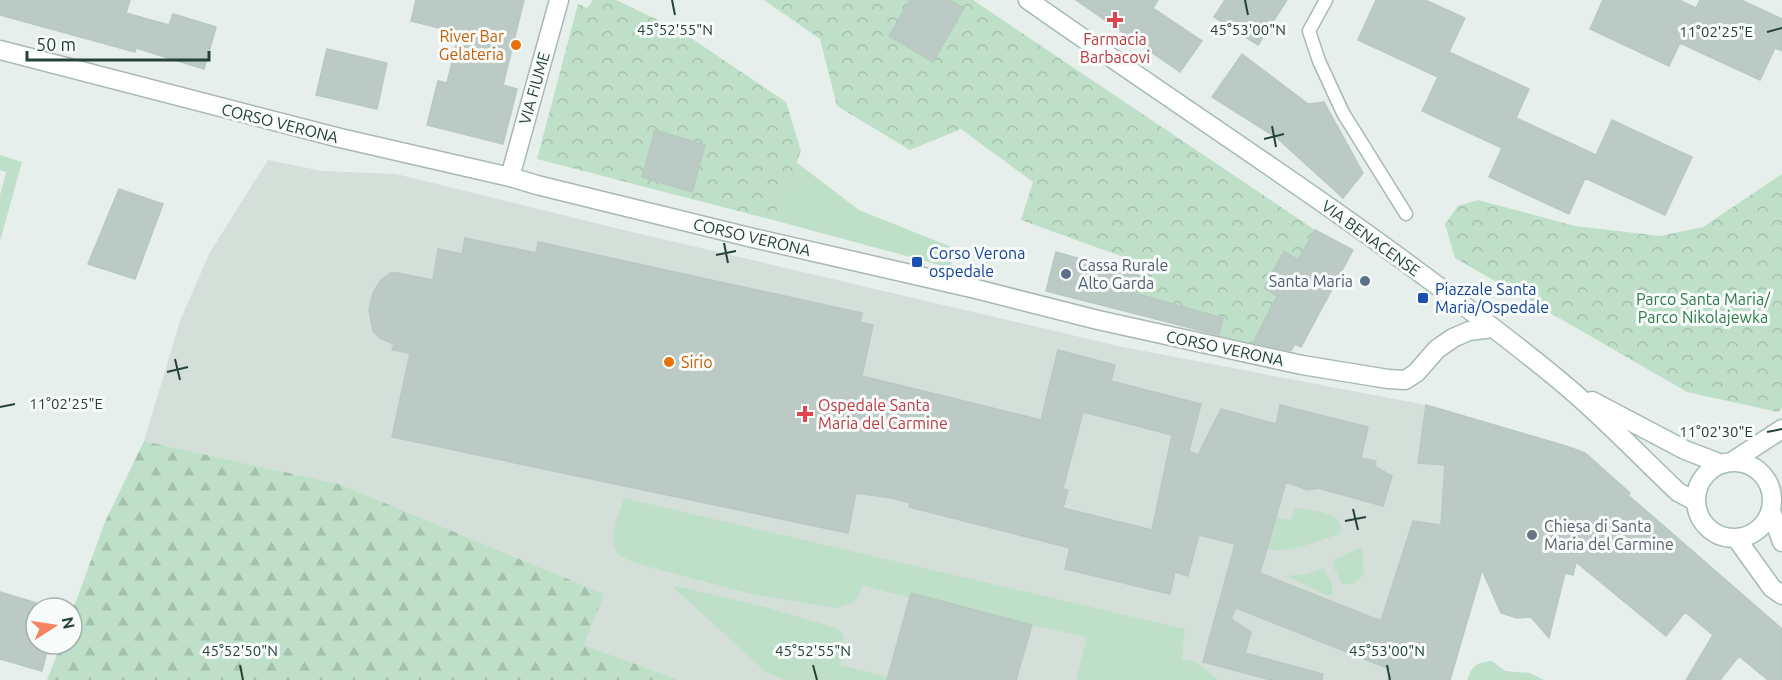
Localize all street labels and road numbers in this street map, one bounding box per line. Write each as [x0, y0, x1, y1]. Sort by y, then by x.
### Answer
street label: VIA FIUME [515, 50, 553, 126]
street label: CORSO VERONA [220, 100, 341, 146]
street label: VIA BENACENSE [1319, 196, 1424, 280]
street label: CORSO VERONA [692, 215, 813, 259]
street label: CORSO VERONA [1165, 327, 1286, 369]

